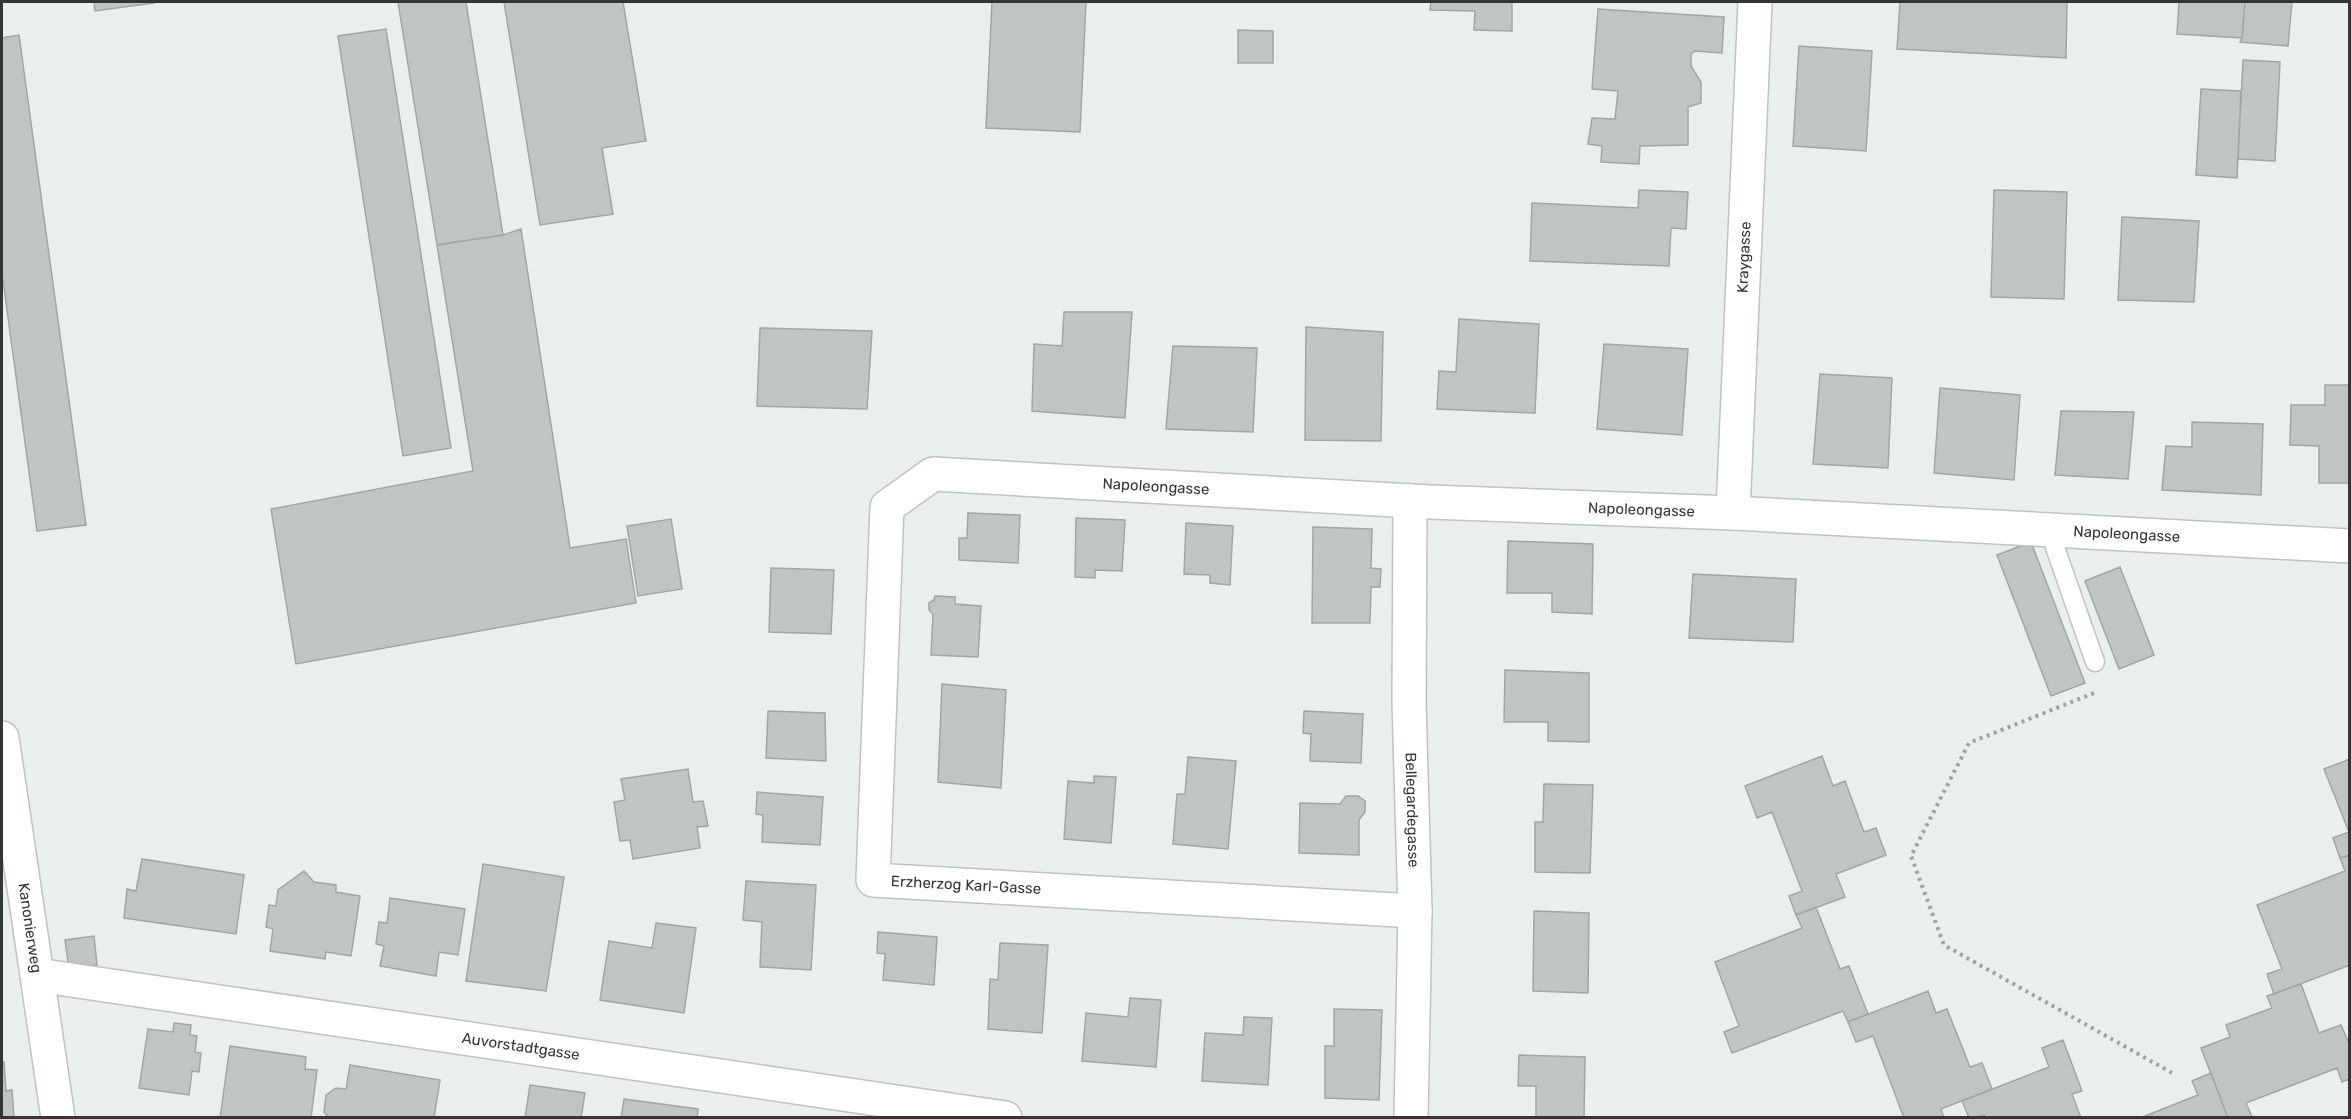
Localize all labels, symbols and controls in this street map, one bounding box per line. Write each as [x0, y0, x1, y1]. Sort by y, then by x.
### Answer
street label: Kraygasse [1733, 221, 1755, 293]
street label: Napoleongasse [1102, 475, 1210, 499]
street label: Napoleongasse [1587, 499, 1695, 521]
street label: Napoleongasse [2073, 522, 2181, 546]
street label: Bellegardegasse [1401, 752, 1423, 868]
street label: Erzherzog Karl-Gasse [890, 872, 1042, 898]
street label: Kanonierweg [14, 882, 46, 974]
street label: Auvorstadtgasse [461, 1029, 581, 1064]

